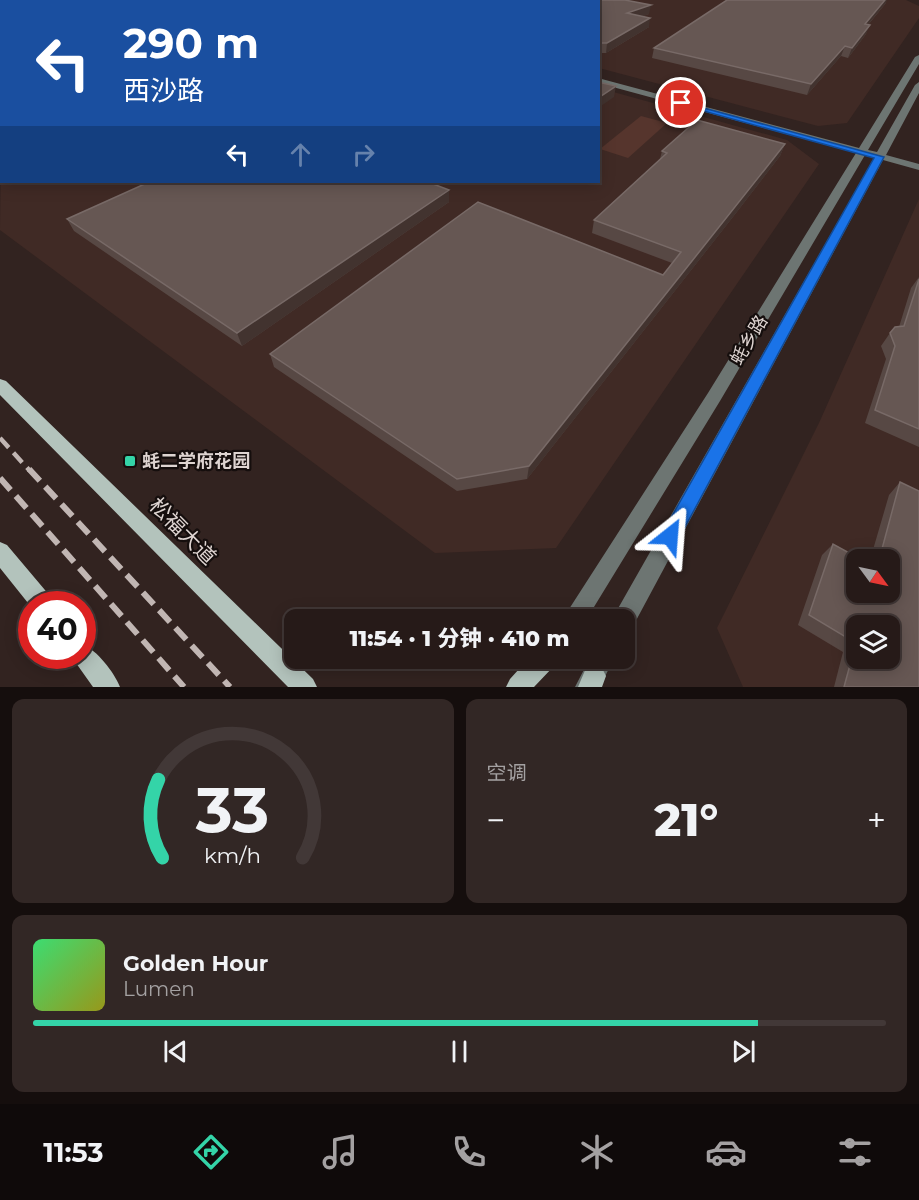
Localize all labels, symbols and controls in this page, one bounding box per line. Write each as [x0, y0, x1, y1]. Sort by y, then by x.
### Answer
text: 290 m [123, 17, 259, 69]
icon: left [24, 24, 102, 102]
text: 西沙路 [123, 74, 204, 107]
pin [655, 77, 706, 128]
icon: arrive [664, 86, 697, 119]
icon: left [221, 138, 254, 171]
icon: ahead [284, 138, 317, 171]
icon: right [347, 138, 380, 171]
street label: 蚝乡路 [726, 311, 772, 369]
place label: 蚝二学府花园 [142, 450, 250, 472]
marker: 蚝二学府花园 [123, 454, 137, 468]
street label: 松福大道 [144, 492, 222, 570]
position arrow [638, 504, 702, 568]
north arrow [846, 549, 900, 603]
map controls [846, 549, 900, 669]
speed limit sign: 40 [18, 591, 96, 669]
button: layers [846, 615, 900, 669]
text: 11:54 · 1 分钟 · 410 m [349, 625, 570, 652]
text: 空调 [487, 761, 527, 785]
text: 33 [195, 772, 270, 848]
text: 21° [654, 792, 718, 847]
text: − [487, 800, 505, 840]
text: + [867, 800, 886, 840]
text: km/h [204, 842, 261, 868]
text: Golden Hour [123, 950, 268, 977]
text: Lumen [123, 977, 195, 1001]
icon: previous [159, 1035, 192, 1068]
icon: pause [443, 1035, 476, 1068]
icon: next [727, 1035, 760, 1068]
icon: directions [190, 1131, 232, 1173]
icon: music [319, 1131, 361, 1173]
icon: phone [448, 1131, 490, 1173]
icon: climate [576, 1131, 618, 1173]
icon: car [705, 1131, 747, 1173]
icon: filters [834, 1131, 876, 1173]
text: 11:53 [43, 1136, 104, 1169]

